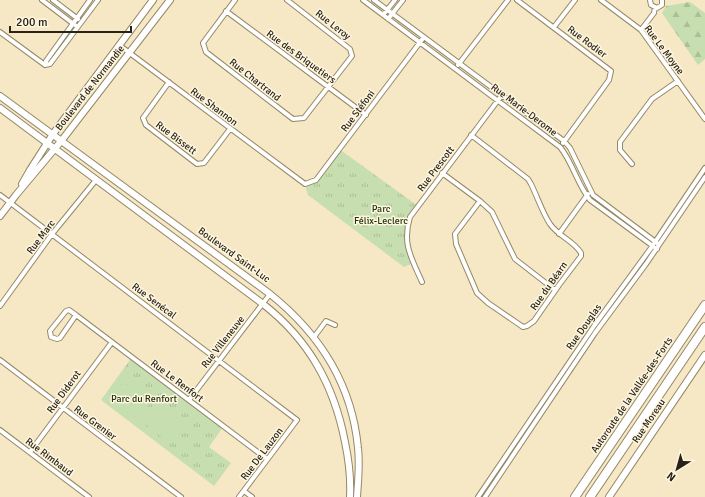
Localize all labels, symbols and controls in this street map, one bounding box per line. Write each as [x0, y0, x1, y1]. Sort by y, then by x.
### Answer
street label: Rue Leroy [313, 7, 353, 43]
scale bar [10, 8, 131, 34]
text: 200 m [16, 15, 48, 30]
street label: Rue Rodier [565, 23, 609, 61]
street label: Rue Le Moyne [641, 23, 687, 77]
street label: Rue des Briquetiers [264, 28, 339, 87]
street label: Boulevard de Normandie [53, 43, 127, 133]
street label: Rue Chartrand [227, 56, 283, 104]
street label: Rue Marie-Derome [489, 81, 559, 139]
street label: Rue Shannon [188, 85, 240, 129]
street label: Rue Stéfoni [338, 88, 378, 134]
street label: Rue Bissett [153, 119, 199, 158]
street label: Rue Prescott [415, 144, 457, 194]
park label: Parc Félix-Leclerc [354, 203, 408, 227]
street label: Rue Marc [24, 217, 58, 257]
street label: Boulevard Saint-Luc [196, 225, 273, 285]
street label: Rue du Béarn [528, 259, 570, 313]
street label: Rue Senécal [130, 281, 178, 322]
street label: Rue Douglas [564, 301, 605, 352]
street label: Rue Villeneuve [199, 314, 247, 370]
street label: Autoroute de la Vallée-des-Forts [589, 334, 676, 455]
street label: Rue Le Renfort [148, 357, 206, 405]
street label: Rue Diderot [44, 368, 84, 416]
park label: Parc du Renfort [111, 393, 178, 405]
street label: Rue Moreau [630, 397, 668, 445]
street label: Rue Grenier [71, 403, 119, 443]
street label: Rue De Lauzon [238, 425, 286, 483]
street label: Rue Rimbaud [23, 435, 75, 479]
north arrow [657, 449, 697, 489]
text: N [664, 469, 678, 484]

